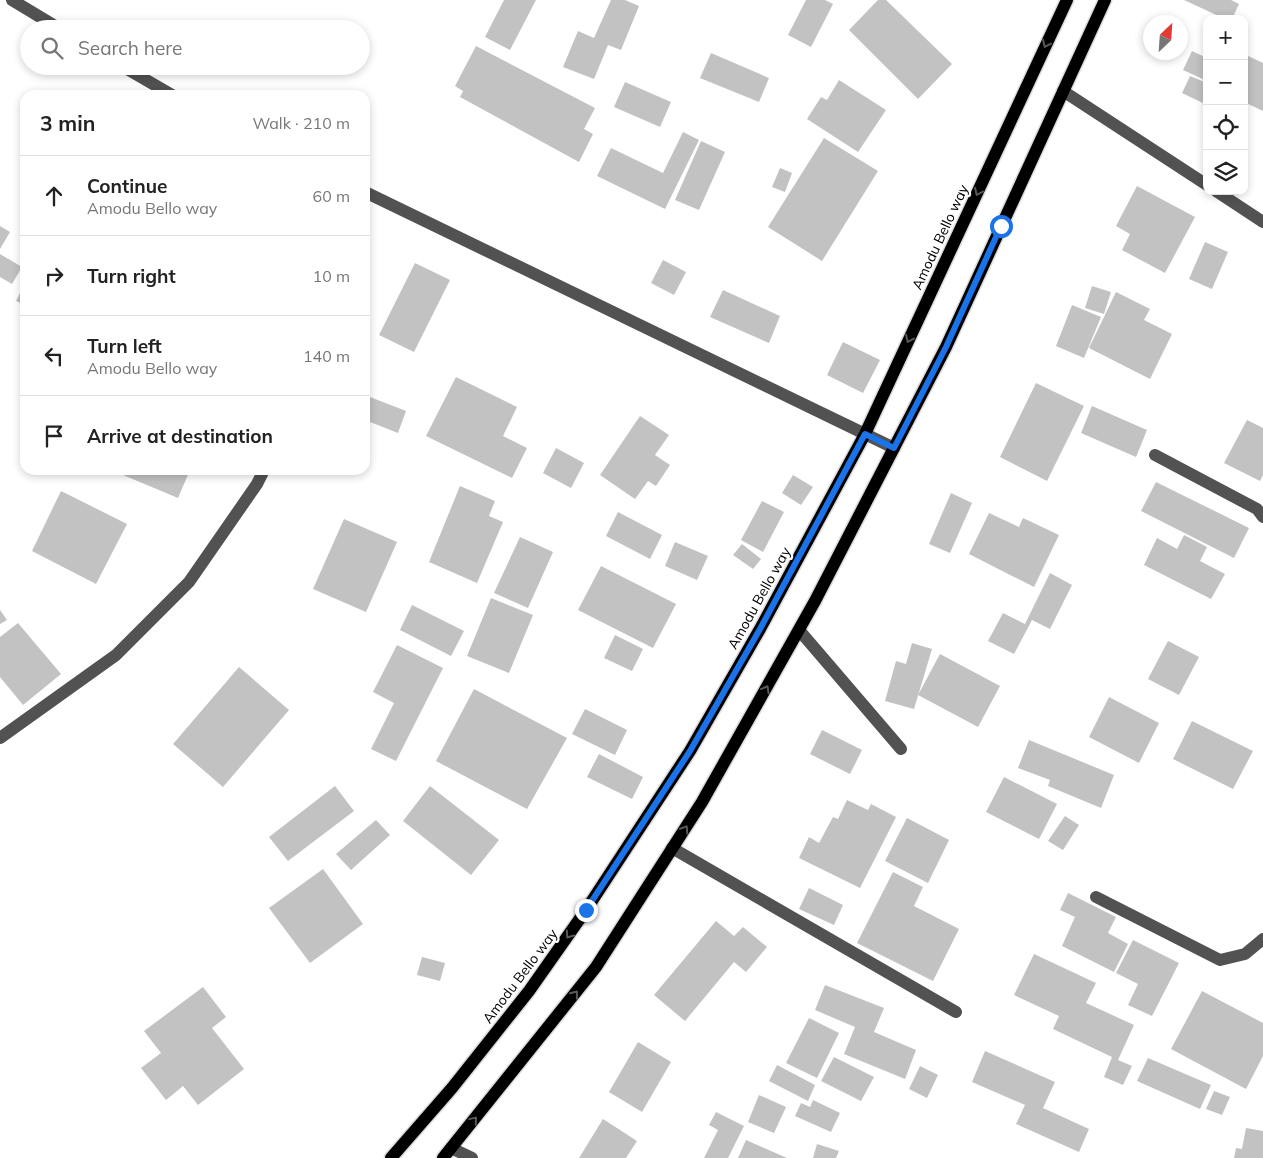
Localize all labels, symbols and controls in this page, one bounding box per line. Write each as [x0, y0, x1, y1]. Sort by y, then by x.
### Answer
north arrow [1143, 15, 1188, 60]
map controls [1203, 15, 1248, 195]
button: + [1203, 15, 1248, 60]
search box [20, 20, 370, 75]
icon: search [38, 34, 66, 62]
text: Search here [78, 36, 182, 60]
one-way arrow [1042, 39, 1053, 48]
button: − [1203, 60, 1248, 105]
button: locate [1203, 105, 1248, 150]
text: 3 min [40, 110, 95, 136]
text: Walk · 210 m [252, 113, 350, 133]
button: layers [1203, 150, 1248, 195]
text: Continue [87, 174, 167, 198]
street label: Amodu Bello way [908, 181, 972, 292]
icon: ahead [40, 182, 68, 210]
text: 60 m [313, 186, 350, 206]
one-way arrow [974, 186, 984, 195]
text: Amodu Bello way [87, 198, 217, 218]
route start [990, 215, 1013, 238]
icon: right [40, 262, 68, 290]
text: Turn right [87, 264, 176, 288]
text: 10 m [313, 266, 350, 286]
text: Turn left [87, 334, 162, 358]
one-way arrow [905, 334, 916, 343]
icon: left [40, 342, 68, 370]
text: 140 m [303, 346, 350, 366]
text: Amodu Bello way [87, 358, 217, 378]
icon: arrive [40, 422, 68, 450]
text: Arrive at destination [87, 424, 273, 448]
street label: Amodu Bello way [724, 543, 795, 652]
one-way arrow [760, 685, 770, 694]
one-way arrow [678, 826, 688, 835]
route end [575, 899, 598, 922]
street label: Amodu Bello way [479, 925, 562, 1027]
one-way arrow [566, 929, 575, 939]
one-way arrow [570, 990, 579, 999]
one-way arrow [468, 1117, 477, 1126]

